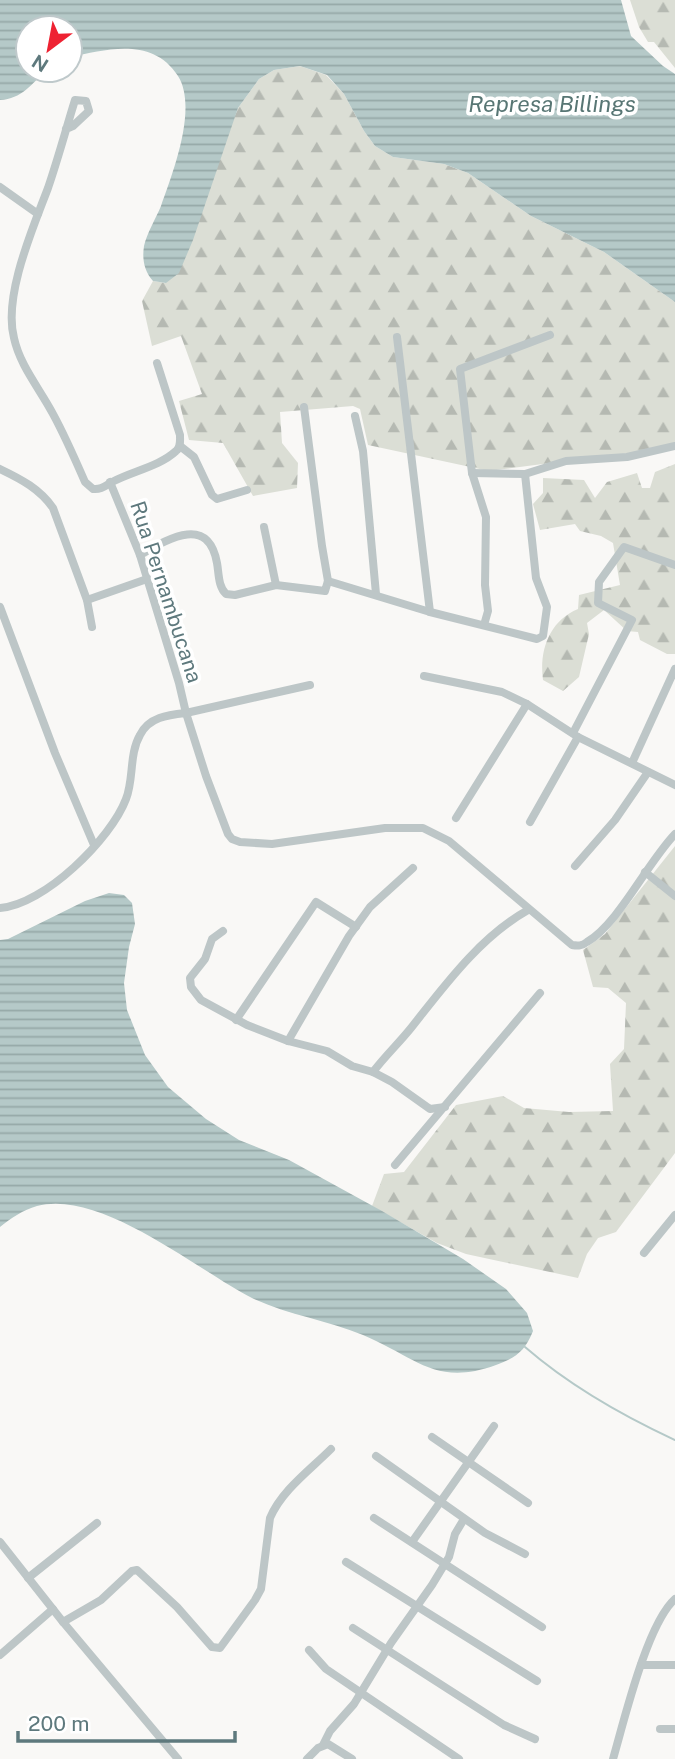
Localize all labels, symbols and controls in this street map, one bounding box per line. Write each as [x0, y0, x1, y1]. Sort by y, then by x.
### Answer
north arrow [14, 14, 84, 84]
text: N [28, 50, 52, 77]
water label: Represa Billings [468, 90, 636, 117]
street label: Rua Pernambucana [125, 498, 208, 686]
scale bar [18, 1700, 234, 1744]
text: 200 m [28, 1711, 89, 1736]

